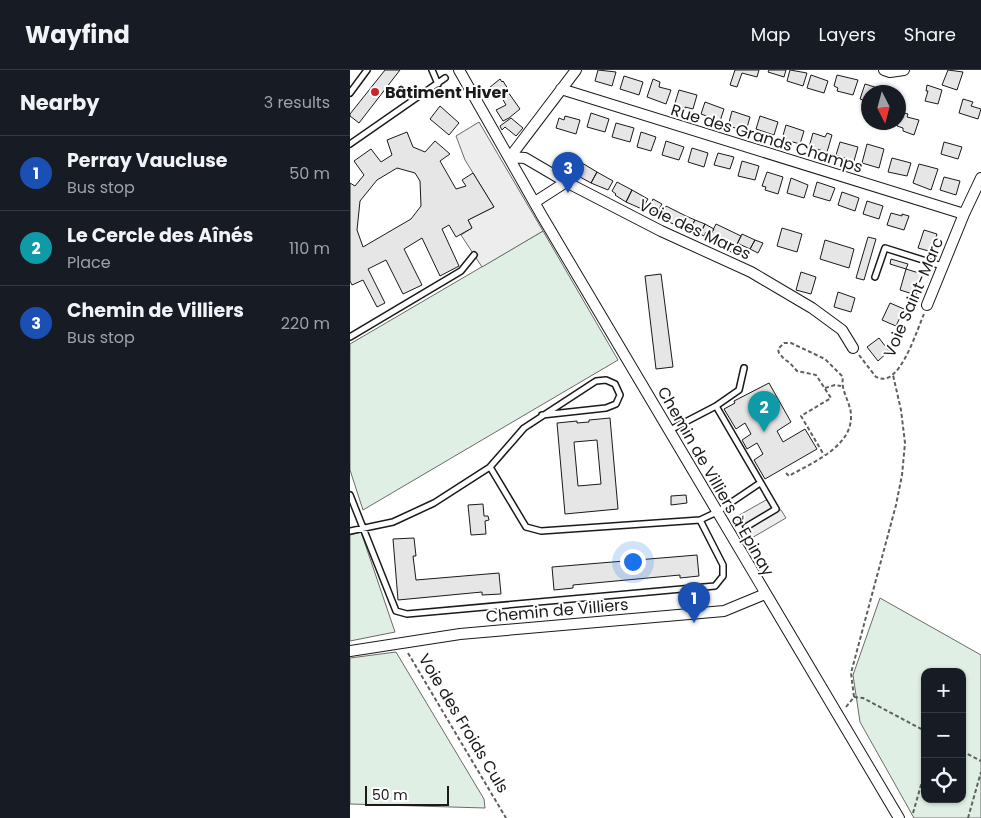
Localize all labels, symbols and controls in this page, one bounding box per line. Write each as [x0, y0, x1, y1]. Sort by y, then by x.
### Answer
text: Wayfind [25, 18, 130, 51]
text: Map [751, 22, 791, 47]
text: Layers [819, 22, 876, 47]
text: Share [904, 22, 956, 47]
place label: Bâtiment Hiver [385, 81, 508, 104]
north arrow [861, 85, 906, 130]
marker: Bâtiment Hiver [369, 86, 381, 98]
text: Nearby [20, 88, 100, 117]
text: 3 results [264, 91, 330, 114]
street label: Rue des Grands Champs [668, 98, 866, 179]
text: Perray Vaucluse [67, 147, 228, 174]
pin: 3 [552, 152, 584, 193]
text: 1 [33, 162, 39, 185]
text: 50 m [289, 162, 330, 185]
text: Bus stop [67, 176, 135, 199]
street label: Voie des Mares [635, 193, 755, 266]
text: Le Cercle des Aînés [67, 222, 253, 249]
street label: Voie Saint-Marc [878, 233, 949, 361]
text: 2 [31, 237, 41, 260]
text: 110 m [289, 237, 330, 260]
text: Place [67, 251, 111, 274]
text: Chemin de Villiers [67, 297, 244, 324]
text: 3 [31, 312, 41, 335]
text: 220 m [281, 312, 330, 335]
text: Bus stop [67, 326, 135, 349]
street label: Chemin de Villiers à Epinay [652, 382, 779, 580]
pin: 2 [748, 391, 780, 432]
your location [620, 549, 646, 575]
pin: 1 [678, 582, 710, 623]
street label: Chemin de Villiers [485, 593, 629, 628]
street label: Voie des Froids Culs [413, 649, 514, 797]
map controls [921, 668, 966, 803]
button: + [921, 668, 966, 713]
button: − [921, 713, 966, 758]
button: locate [921, 758, 966, 803]
scale bar [365, 783, 449, 806]
text: 50 m [372, 785, 408, 805]

